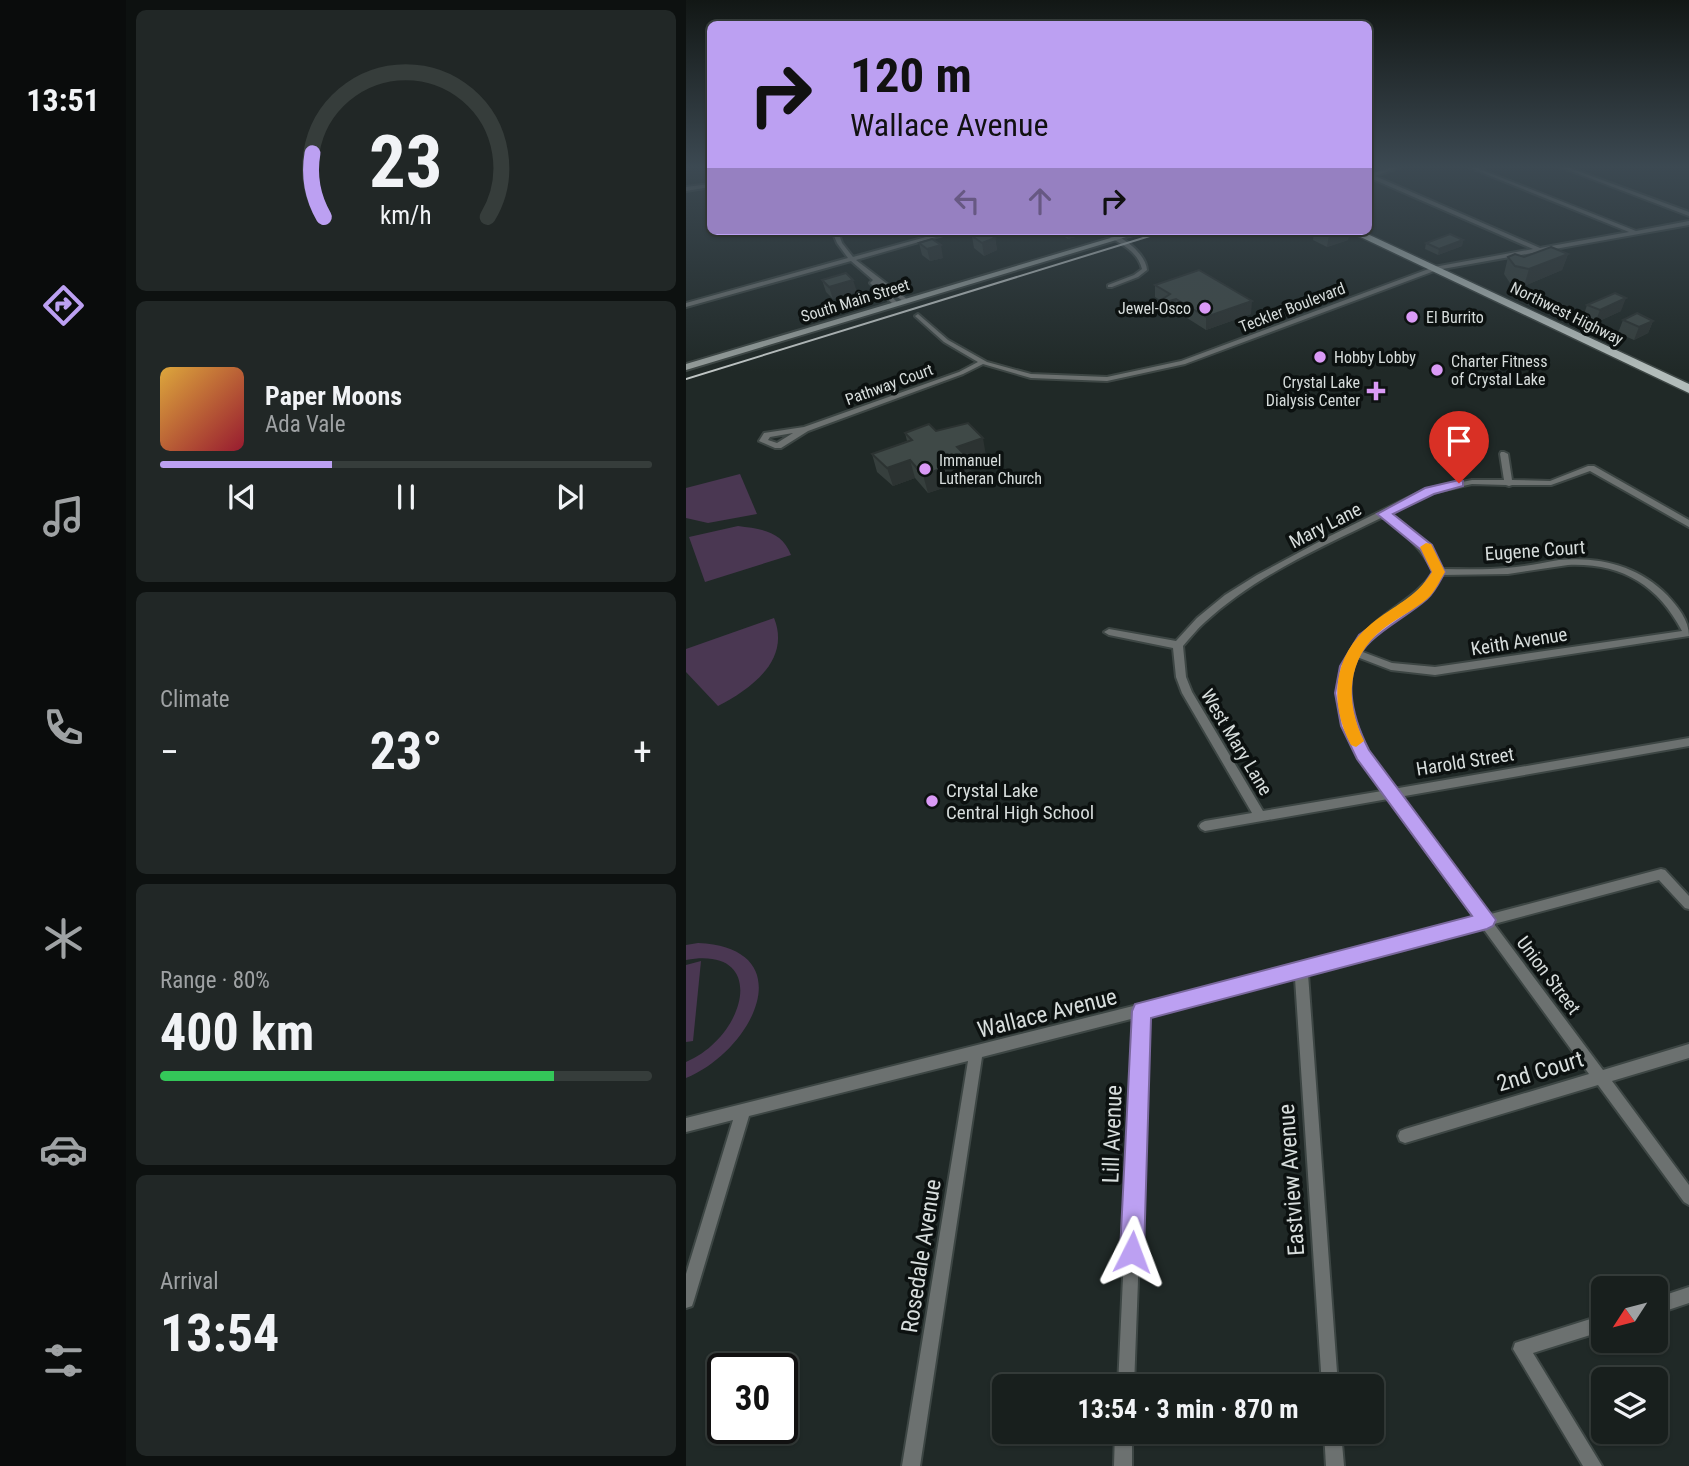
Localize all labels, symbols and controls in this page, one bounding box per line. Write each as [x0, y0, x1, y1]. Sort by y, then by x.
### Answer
text: 120 m [850, 47, 972, 104]
icon: right [735, 49, 826, 140]
text: 13:51 [26, 81, 100, 119]
text: Wallace Avenue [850, 106, 1048, 144]
text: 23 [369, 119, 443, 205]
icon: left [948, 182, 986, 220]
icon: ahead [1021, 182, 1059, 220]
icon: right [1094, 182, 1132, 220]
text: km/h [380, 200, 432, 229]
street label: South Main Street [799, 275, 912, 326]
street label: Northwest Highway [1507, 278, 1627, 349]
street label: Teckler Boulevard [1236, 279, 1348, 336]
icon: directions [39, 281, 88, 330]
place label: Jewel-Osco [1118, 299, 1191, 318]
marker: Jewel-Osco [1197, 300, 1213, 316]
place label: El Burrito [1426, 308, 1484, 327]
marker: El Burrito [1404, 309, 1420, 325]
place label: Hobby Lobby [1334, 348, 1416, 367]
marker: Hobby Lobby [1312, 349, 1328, 365]
place label: Charter Fitness of Crystal Lake [1451, 352, 1547, 389]
street label: Pathway Court [843, 360, 936, 409]
marker: Charter Fitness of Crystal Lake [1429, 362, 1445, 378]
place label: Crystal Lake Dialysis Center [1266, 373, 1360, 410]
text: Paper Moons [265, 381, 402, 411]
marker: Crystal Lake Dialysis Center [1366, 381, 1386, 401]
text: Ada Vale [265, 411, 345, 438]
pin [1429, 411, 1489, 483]
icon: arrive [1440, 422, 1478, 460]
place label: Immanuel Lutheran Church [939, 451, 1042, 488]
marker: Immanuel Lutheran Church [917, 461, 933, 477]
icon: previous [223, 478, 261, 516]
icon: pause [387, 478, 425, 516]
icon: next [551, 478, 589, 516]
icon: music [39, 492, 88, 541]
street label: Mary Lane [1285, 497, 1365, 553]
street label: Eugene Court [1484, 536, 1586, 565]
street label: Keith Avenue [1469, 623, 1569, 660]
street label: West Mary Lane [1196, 685, 1277, 800]
text: Climate [160, 686, 230, 713]
icon: phone [39, 703, 88, 752]
text: 23° [370, 721, 442, 782]
text: − [160, 730, 179, 774]
text: + [633, 730, 652, 774]
street label: Harold Street [1415, 742, 1516, 781]
place label: Crystal Lake Central High School [946, 779, 1094, 824]
marker: Crystal Lake Central High School [924, 793, 940, 809]
icon: climate [39, 914, 88, 963]
street label: Union Street [1512, 932, 1585, 1019]
text: Range · 80% [160, 967, 270, 994]
street label: Wallace Avenue [975, 983, 1120, 1044]
text: 400 km [160, 1002, 314, 1063]
street label: 2nd Court [1494, 1046, 1587, 1097]
street label: Lill Avenue [1097, 1084, 1128, 1184]
street label: Eastview Avenue [1273, 1103, 1310, 1257]
icon: car [39, 1125, 88, 1174]
street label: Rosedale Avenue [896, 1177, 947, 1335]
position arrow [1095, 1215, 1169, 1289]
text: Arrival [160, 1268, 219, 1295]
north arrow [1591, 1276, 1668, 1353]
map controls [1591, 1276, 1668, 1444]
text: 13:54 [160, 1303, 279, 1364]
icon: filters [39, 1336, 88, 1385]
speed limit sign: 30 [707, 1353, 798, 1444]
button: layers [1591, 1367, 1668, 1444]
text: 13:54 · 3 min · 870 m [1078, 1394, 1298, 1424]

